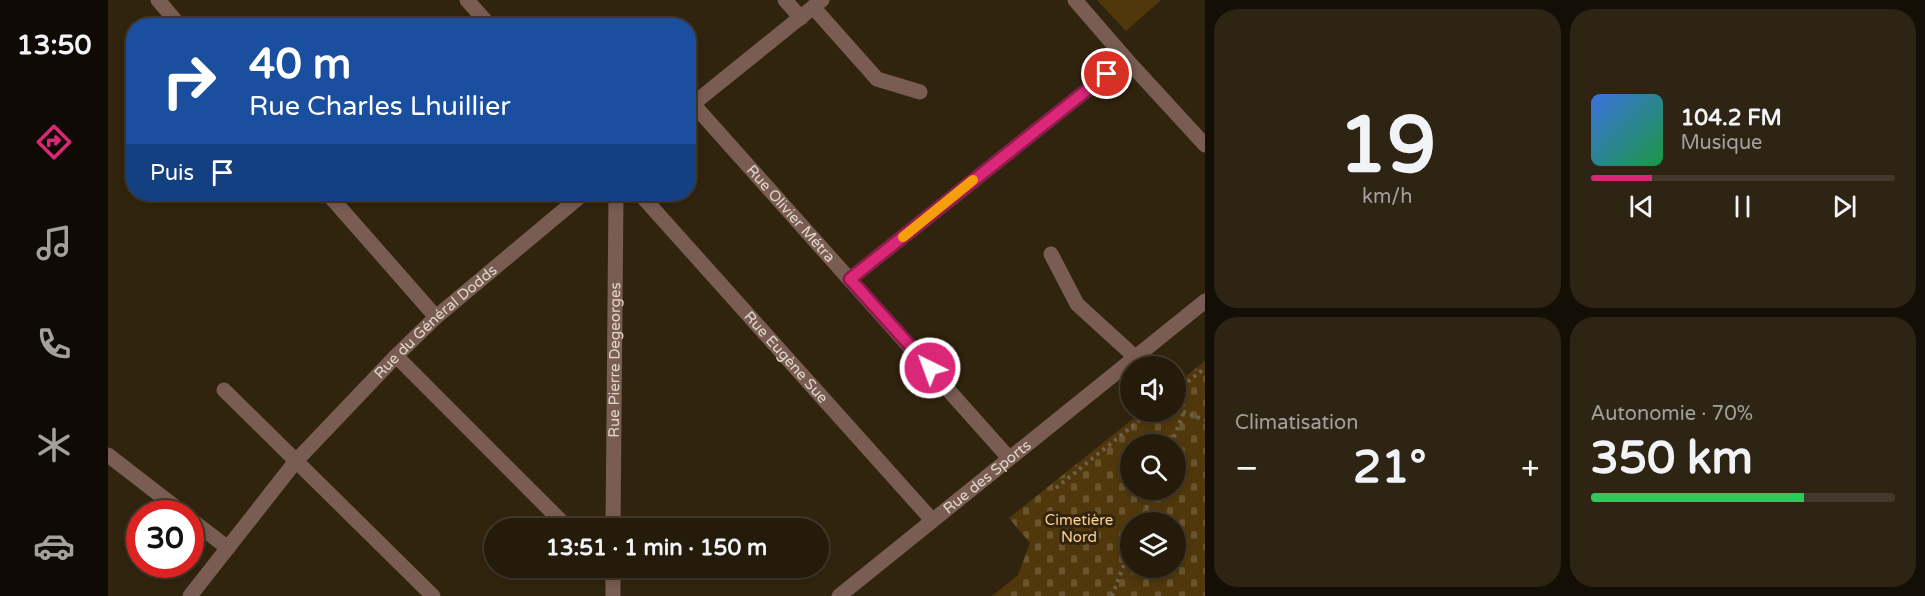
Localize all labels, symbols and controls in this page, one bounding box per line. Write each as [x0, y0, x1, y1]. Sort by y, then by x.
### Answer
text: 13:50 [17, 29, 91, 62]
text: 40 m [249, 39, 351, 90]
icon: right [150, 42, 228, 120]
pin [1081, 48, 1132, 99]
icon: arrive [1090, 57, 1123, 90]
text: Rue Charles Lhuillier [249, 90, 511, 123]
text: 19 [1338, 99, 1436, 193]
text: 104.2 FM [1681, 105, 1782, 131]
icon: directions [33, 121, 75, 163]
text: Musique [1681, 131, 1762, 155]
icon: arrive [206, 156, 239, 189]
text: Puis [150, 160, 194, 186]
street label: Rue Olivier Métra [743, 161, 839, 266]
text: km/h [1362, 185, 1412, 209]
icon: previous [1625, 190, 1658, 223]
icon: pause [1726, 190, 1759, 223]
icon: next [1828, 190, 1861, 223]
icon: music [33, 222, 75, 264]
street label: Rue du Général Dodds [370, 261, 501, 382]
street label: Rue Pierre Degeorges [605, 282, 624, 438]
street label: Rue Eugène Sue [740, 308, 832, 407]
icon: phone [33, 323, 75, 365]
position arrow [898, 336, 962, 400]
map controls [1120, 356, 1186, 578]
button: sound [1120, 356, 1186, 422]
text: Autonomie · 70% [1591, 402, 1753, 426]
text: Climatisation [1235, 411, 1358, 435]
icon: climate [33, 424, 75, 466]
text: 350 km [1591, 432, 1753, 486]
button: search [1120, 434, 1186, 500]
street label: Rue des Sports [939, 436, 1035, 518]
text: 21° [1353, 441, 1426, 495]
text: − [1235, 449, 1259, 488]
text: + [1521, 449, 1539, 488]
speed limit sign: 30 [126, 500, 204, 578]
park label: Cimetière Nord [1045, 511, 1113, 546]
button: layers [1120, 512, 1186, 578]
icon: car [33, 525, 75, 567]
text: 13:51 · 1 min · 150 m [546, 535, 767, 561]

